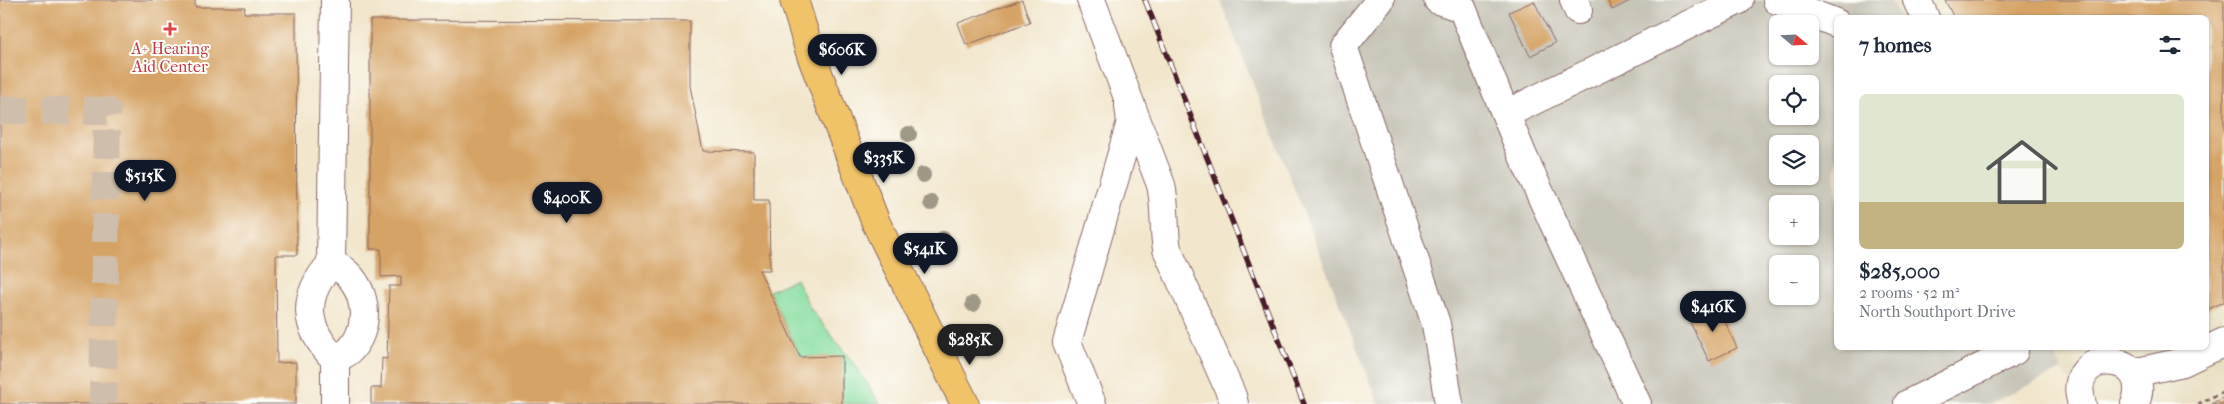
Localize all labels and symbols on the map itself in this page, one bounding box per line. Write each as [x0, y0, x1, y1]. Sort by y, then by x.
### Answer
north arrow [1769, 15, 1819, 65]
marker: A+ Hearing Aid Center [163, 22, 177, 36]
pin: $606K [807, 34, 877, 76]
place label: A+ Hearing Aid Center [130, 39, 209, 76]
pin: $335K [849, 142, 919, 184]
pin: $515K [110, 160, 180, 202]
pin: $400K [532, 182, 602, 224]
pin: $541K [890, 232, 960, 275]
pin: $416K [1678, 290, 1748, 333]
pin: $285K [935, 324, 1005, 366]

